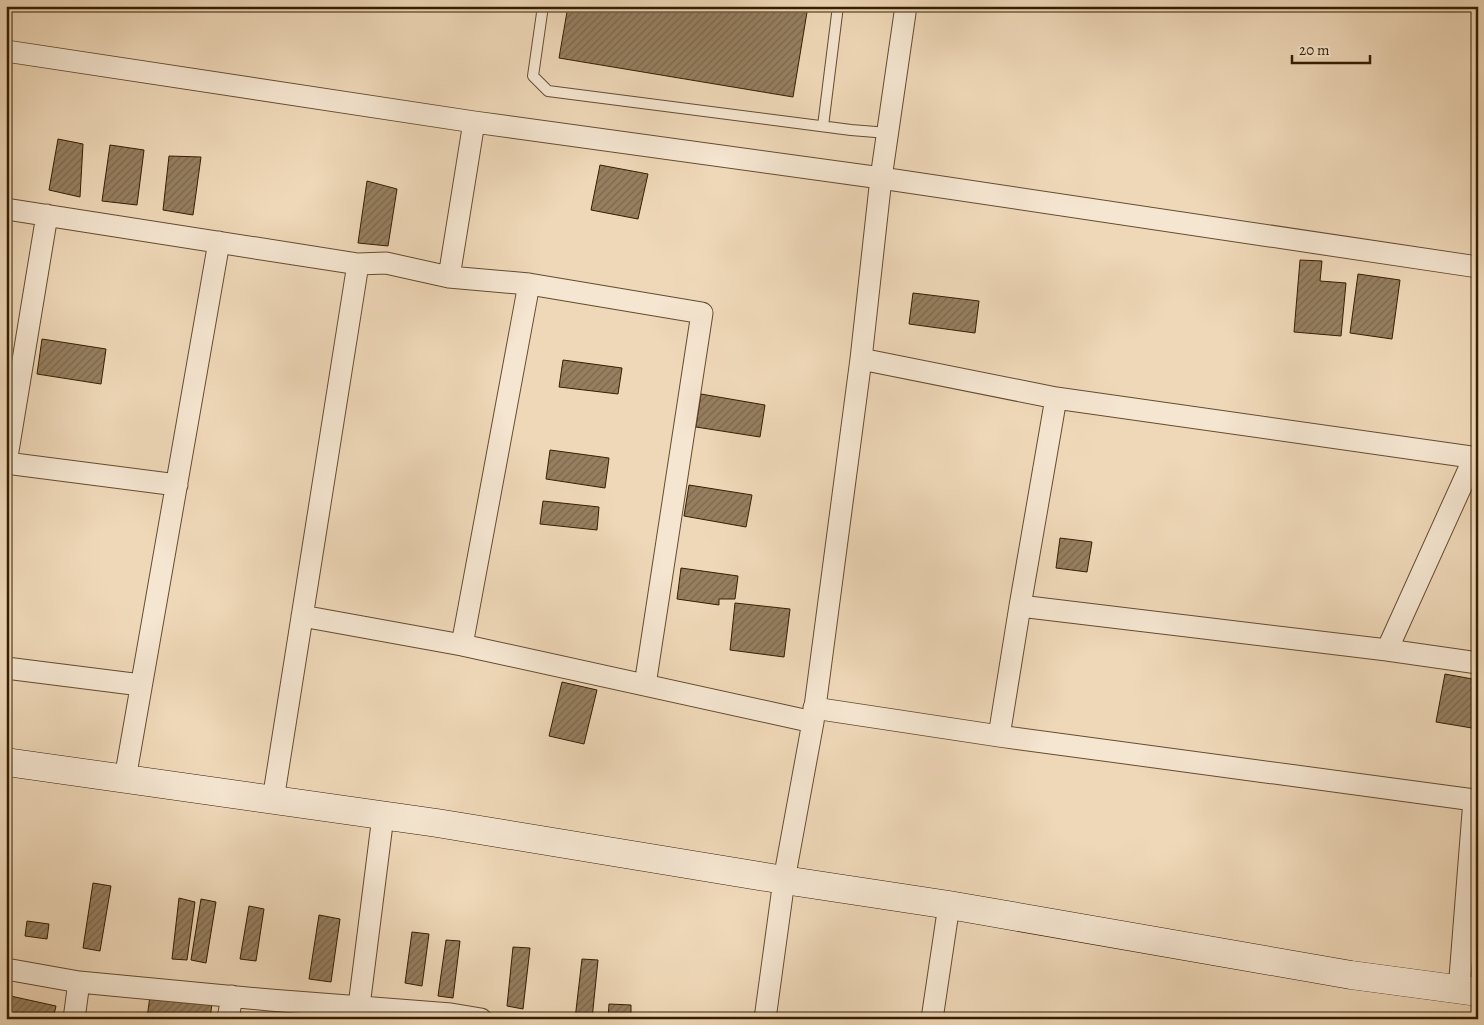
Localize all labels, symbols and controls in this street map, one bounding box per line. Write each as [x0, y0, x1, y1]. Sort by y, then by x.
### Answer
scale bar [1292, 32, 1369, 64]
text: 20 m [1299, 40, 1330, 60]

